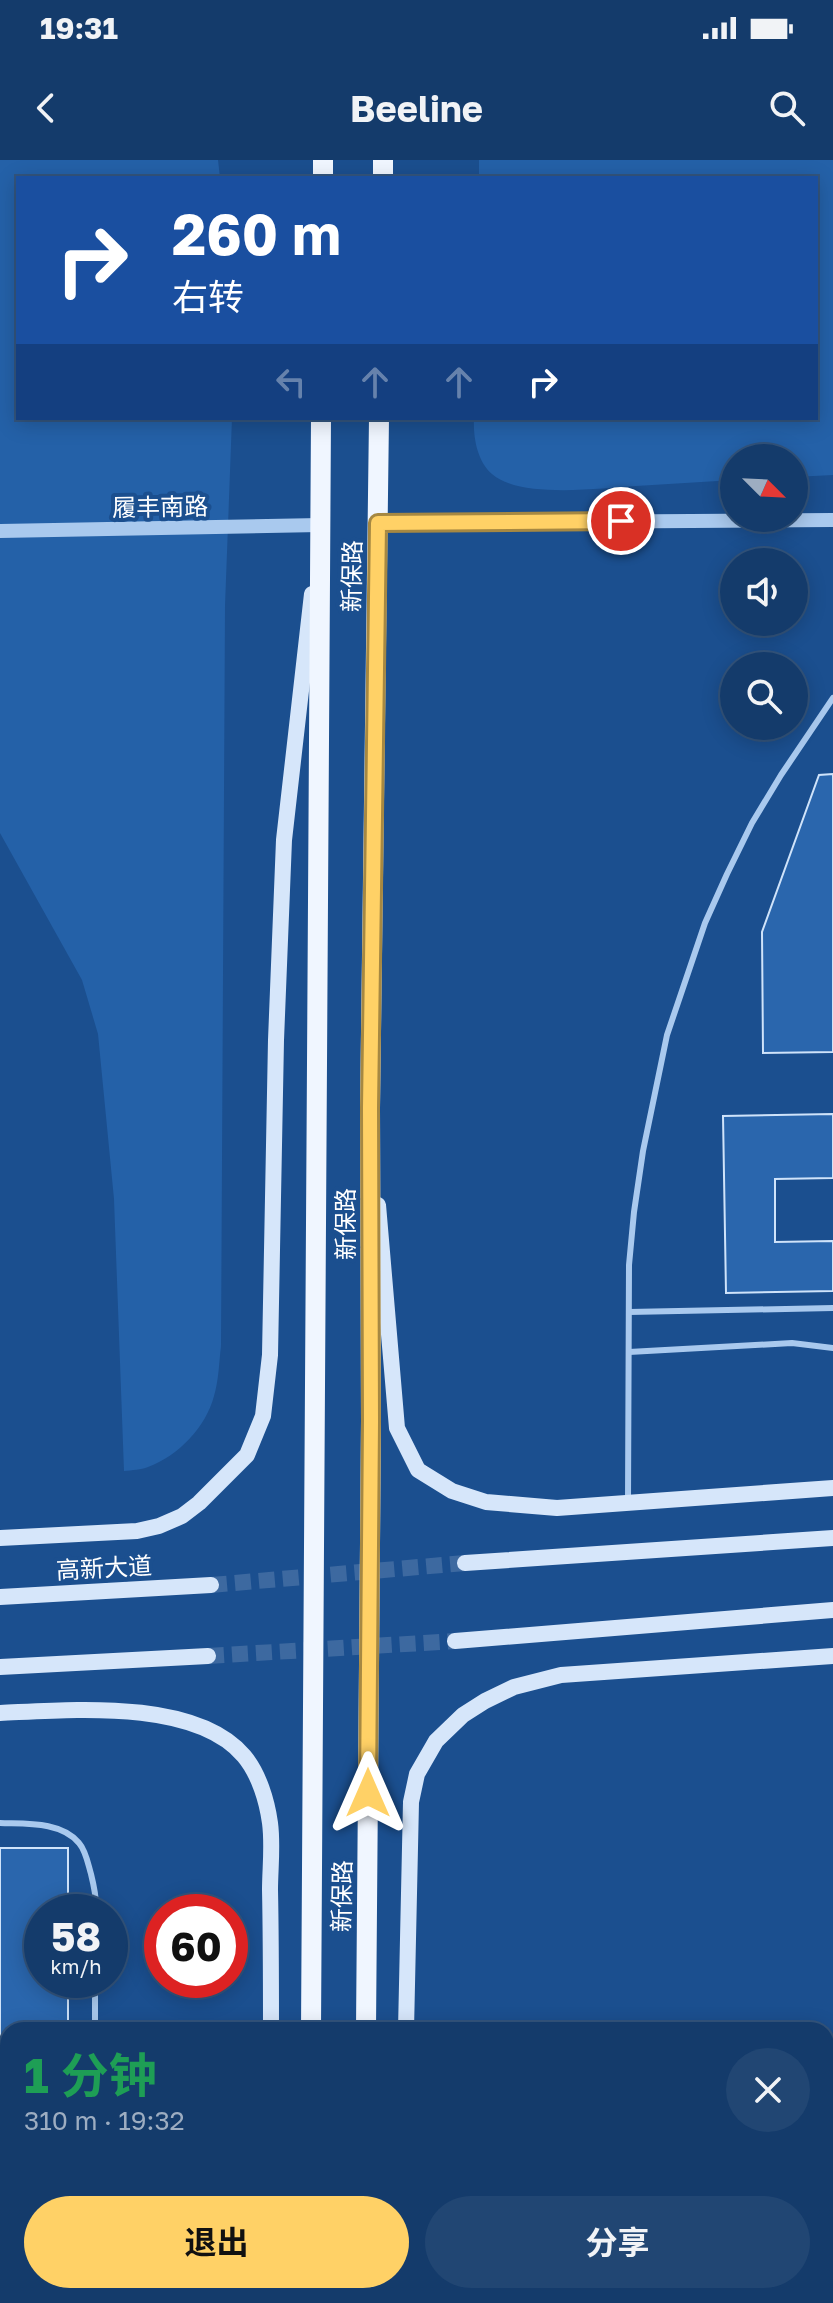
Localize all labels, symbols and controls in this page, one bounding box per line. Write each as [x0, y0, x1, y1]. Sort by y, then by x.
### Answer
text: 19:31 [40, 10, 118, 46]
icon: back [24, 86, 68, 130]
icon: search [765, 86, 809, 130]
text: Beeline [350, 87, 483, 130]
text: 260 m [172, 200, 341, 267]
icon: right [40, 208, 144, 312]
text: 右转 [172, 275, 244, 318]
icon: left [269, 360, 313, 404]
icon: ahead [353, 360, 397, 404]
icon: ahead [437, 360, 481, 404]
icon: right [521, 360, 565, 404]
north arrow [720, 444, 808, 532]
map controls [720, 444, 808, 740]
pin [587, 487, 655, 555]
street label: 履丰南路 [112, 491, 208, 521]
icon: arrive [599, 499, 643, 543]
street label: 新保路 [336, 540, 366, 612]
button: sound [720, 548, 808, 636]
button: search [720, 652, 808, 740]
street label: 新保路 [330, 1188, 359, 1260]
street label: 高新大道 [55, 1550, 153, 1584]
position arrow [326, 1751, 410, 1835]
street label: 新保路 [326, 1860, 356, 1932]
speed limit sign: 60 [144, 1894, 248, 1998]
text: 58 [51, 1912, 101, 1960]
text: km/h [51, 1954, 101, 1978]
text: 1 分钟 [24, 2046, 157, 2104]
button: close [726, 2048, 810, 2132]
text: 310 m · 19:32 [24, 2105, 185, 2136]
button: 退出 [24, 2196, 409, 2288]
button: 分享 [425, 2196, 810, 2288]

